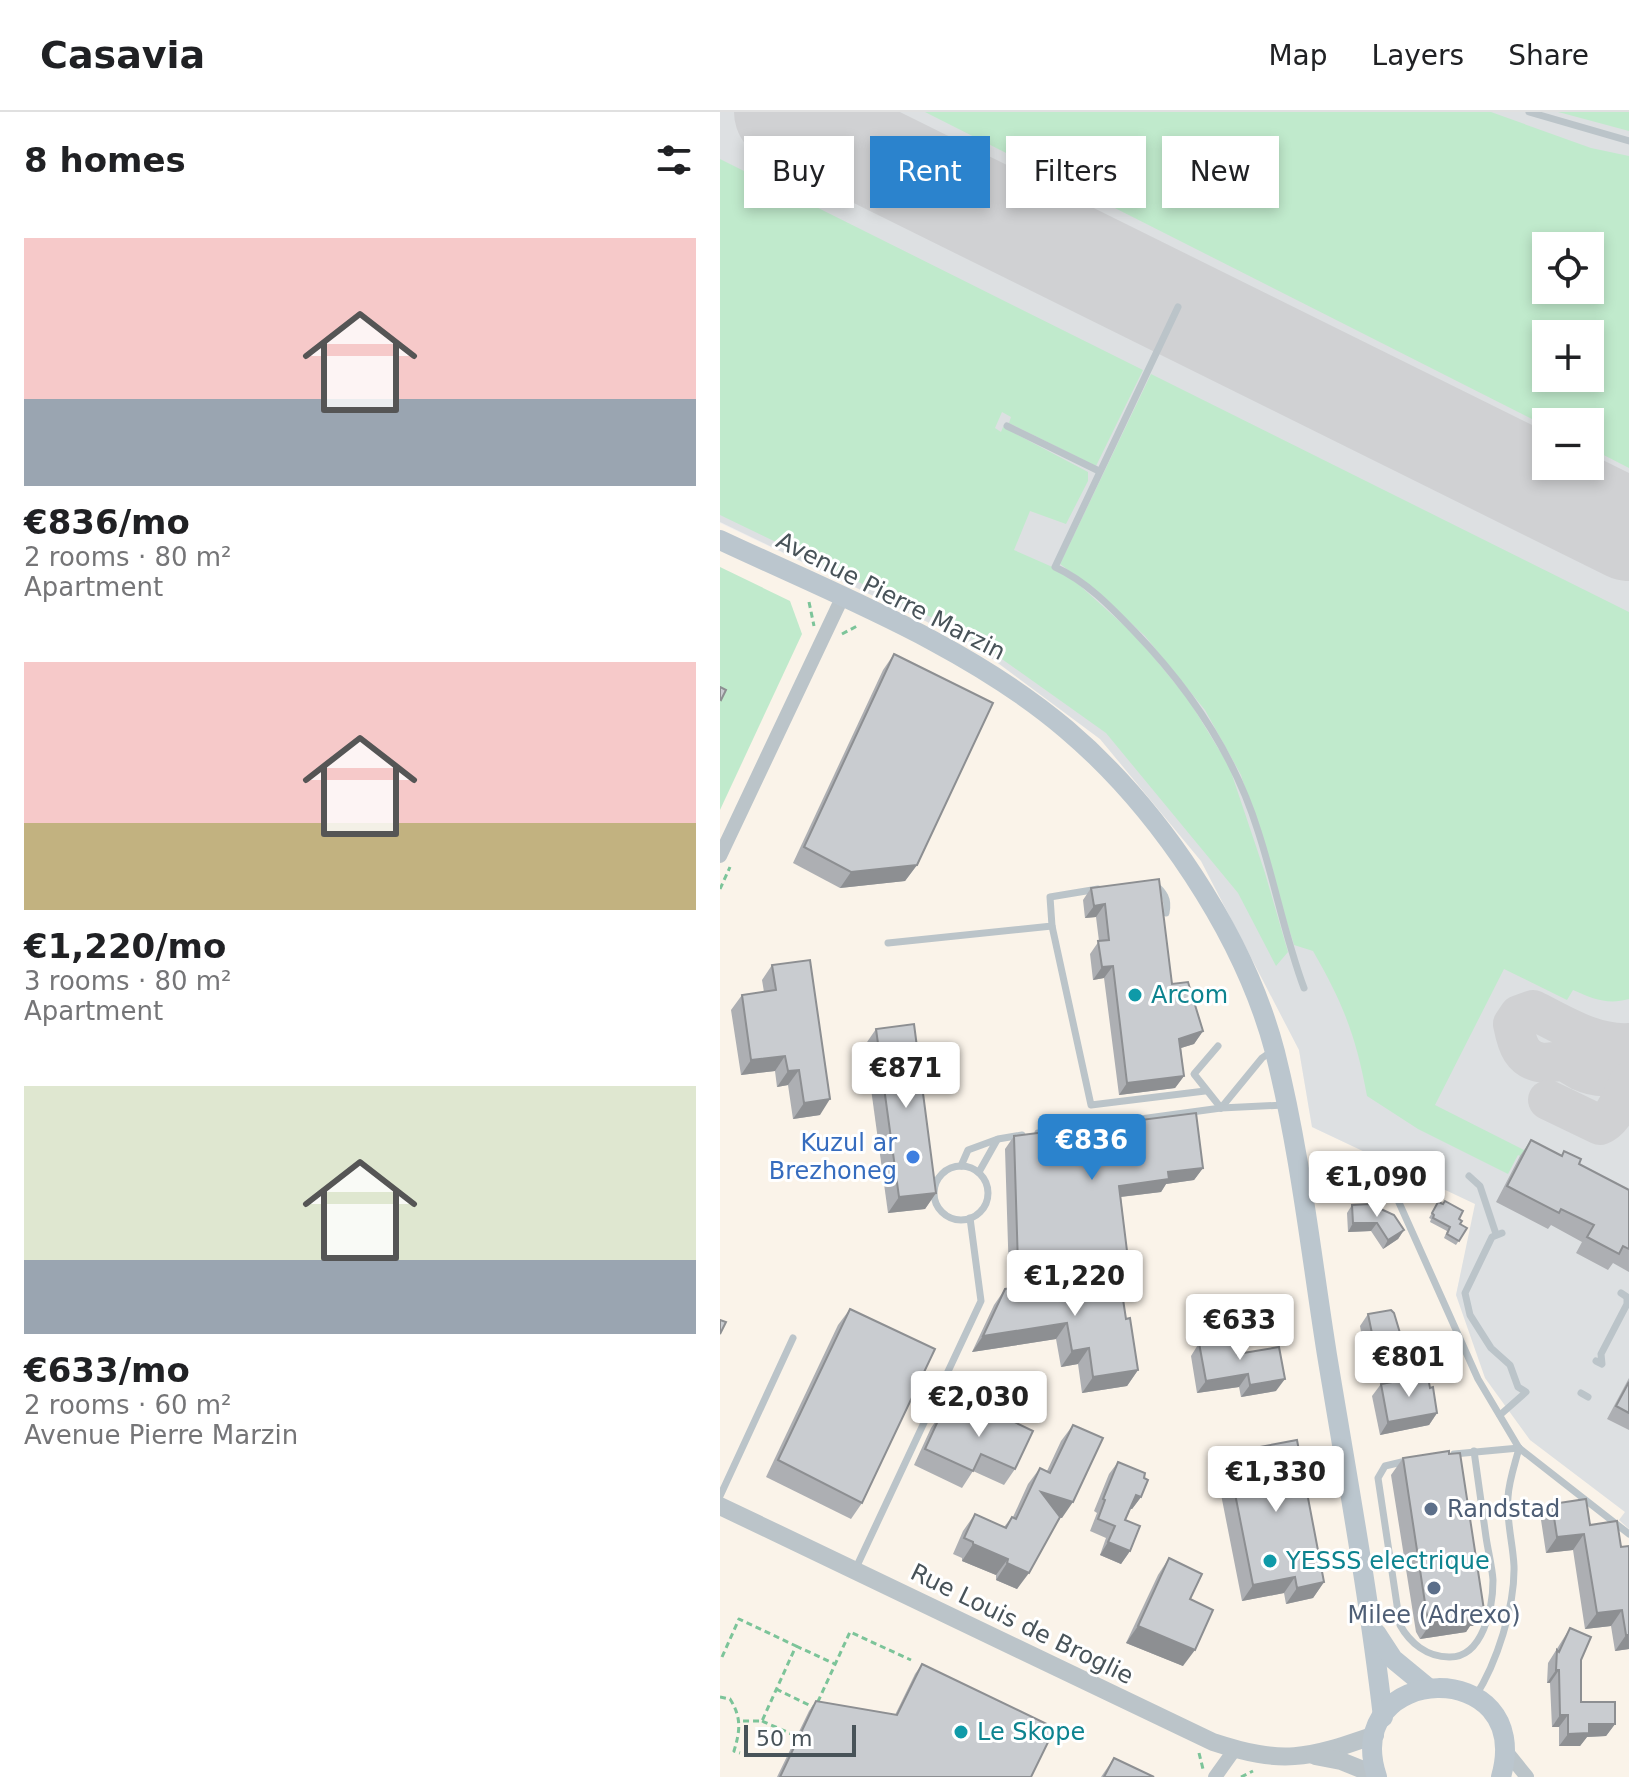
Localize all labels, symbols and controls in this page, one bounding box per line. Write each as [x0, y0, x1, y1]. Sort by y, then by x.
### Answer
text: Casavia [40, 33, 205, 77]
text: Map [1268, 39, 1328, 72]
text: Layers [1372, 39, 1464, 72]
text: Share [1508, 39, 1589, 72]
chip: Buy [744, 136, 854, 208]
chip: Rent [870, 136, 990, 208]
chip: Filters [1006, 136, 1146, 208]
chip: New [1162, 136, 1279, 208]
icon: filters [652, 138, 696, 182]
text: 8 homes [24, 140, 186, 180]
map controls [1532, 232, 1604, 480]
button: locate [1532, 232, 1604, 304]
icon: home [288, 290, 432, 434]
button: + [1532, 320, 1604, 392]
button: − [1532, 408, 1604, 480]
text: €836/mo [24, 502, 190, 542]
street label: Avenue Pierre Marzin [772, 526, 1010, 666]
text: 2 rooms · 80 m² [24, 542, 232, 572]
text: Apartment [24, 572, 163, 602]
icon: home [288, 714, 432, 858]
text: €1,220/mo [24, 926, 226, 966]
text: 3 rooms · 80 m² [24, 966, 232, 996]
place label: Arcom [1151, 981, 1228, 1009]
marker: Arcom [1126, 986, 1144, 1004]
text: Apartment [24, 996, 163, 1026]
pin: €871 [859, 1042, 953, 1110]
text: €871 [870, 1053, 942, 1083]
pin: €836 [1045, 1114, 1139, 1182]
text: €836 [1056, 1125, 1128, 1155]
place label: Kuzul ar Brezhoneg [769, 1129, 897, 1185]
icon: home [288, 1138, 432, 1282]
marker: Kuzul ar Brezhoneg [904, 1148, 922, 1166]
pin: €1,090 [1312, 1151, 1442, 1219]
text: €1,090 [1327, 1162, 1427, 1192]
pin: €1,220 [1010, 1250, 1140, 1318]
text: €1,220 [1025, 1261, 1125, 1291]
pin: €633 [1193, 1294, 1287, 1362]
text: €633 [1204, 1305, 1276, 1335]
pin: €801 [1362, 1331, 1456, 1399]
text: €801 [1373, 1342, 1445, 1372]
text: €633/mo [24, 1350, 190, 1390]
pin: €2,030 [914, 1371, 1044, 1439]
text: €2,030 [929, 1382, 1029, 1412]
text: 2 rooms · 60 m² [24, 1390, 232, 1420]
text: Avenue Pierre Marzin [24, 1420, 298, 1450]
pin: €1,330 [1211, 1446, 1341, 1514]
text: €1,330 [1226, 1457, 1326, 1487]
place label: Randstad [1447, 1495, 1560, 1523]
marker: Randstad [1422, 1500, 1440, 1518]
place label: YESSS electrique [1285, 1547, 1490, 1575]
marker: YESSS electrique [1261, 1552, 1279, 1570]
street label: Rue Louis de Broglie [906, 1558, 1138, 1690]
marker: Milee (Adrexo) [1425, 1579, 1443, 1597]
place label: Milee (Adrexo) [1348, 1601, 1521, 1629]
place label: Le Skope [977, 1718, 1085, 1746]
scale bar [744, 1721, 856, 1757]
marker: Le Skope [952, 1723, 970, 1741]
text: 50 m [756, 1726, 812, 1751]

